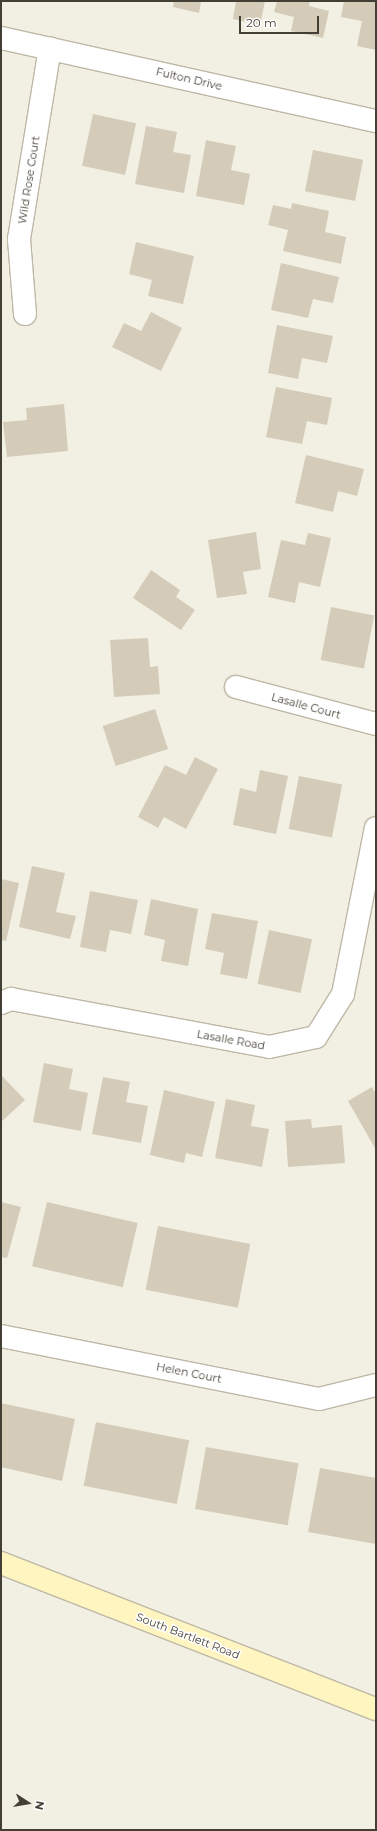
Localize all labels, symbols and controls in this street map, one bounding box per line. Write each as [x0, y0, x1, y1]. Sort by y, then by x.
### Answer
scale bar [241, 8, 321, 34]
text: 20 m [246, 15, 277, 30]
street label: Fulton Drive [155, 65, 223, 93]
street label: Wild Rose Court [16, 135, 42, 225]
street label: Lasalle Court [270, 690, 342, 722]
street label: Lasalle Road [196, 1028, 266, 1052]
street label: Helen Court [155, 1360, 223, 1386]
street label: South Bartlett Road [134, 1610, 242, 1662]
north arrow [8, 1783, 48, 1823]
text: N [32, 1800, 48, 1811]

